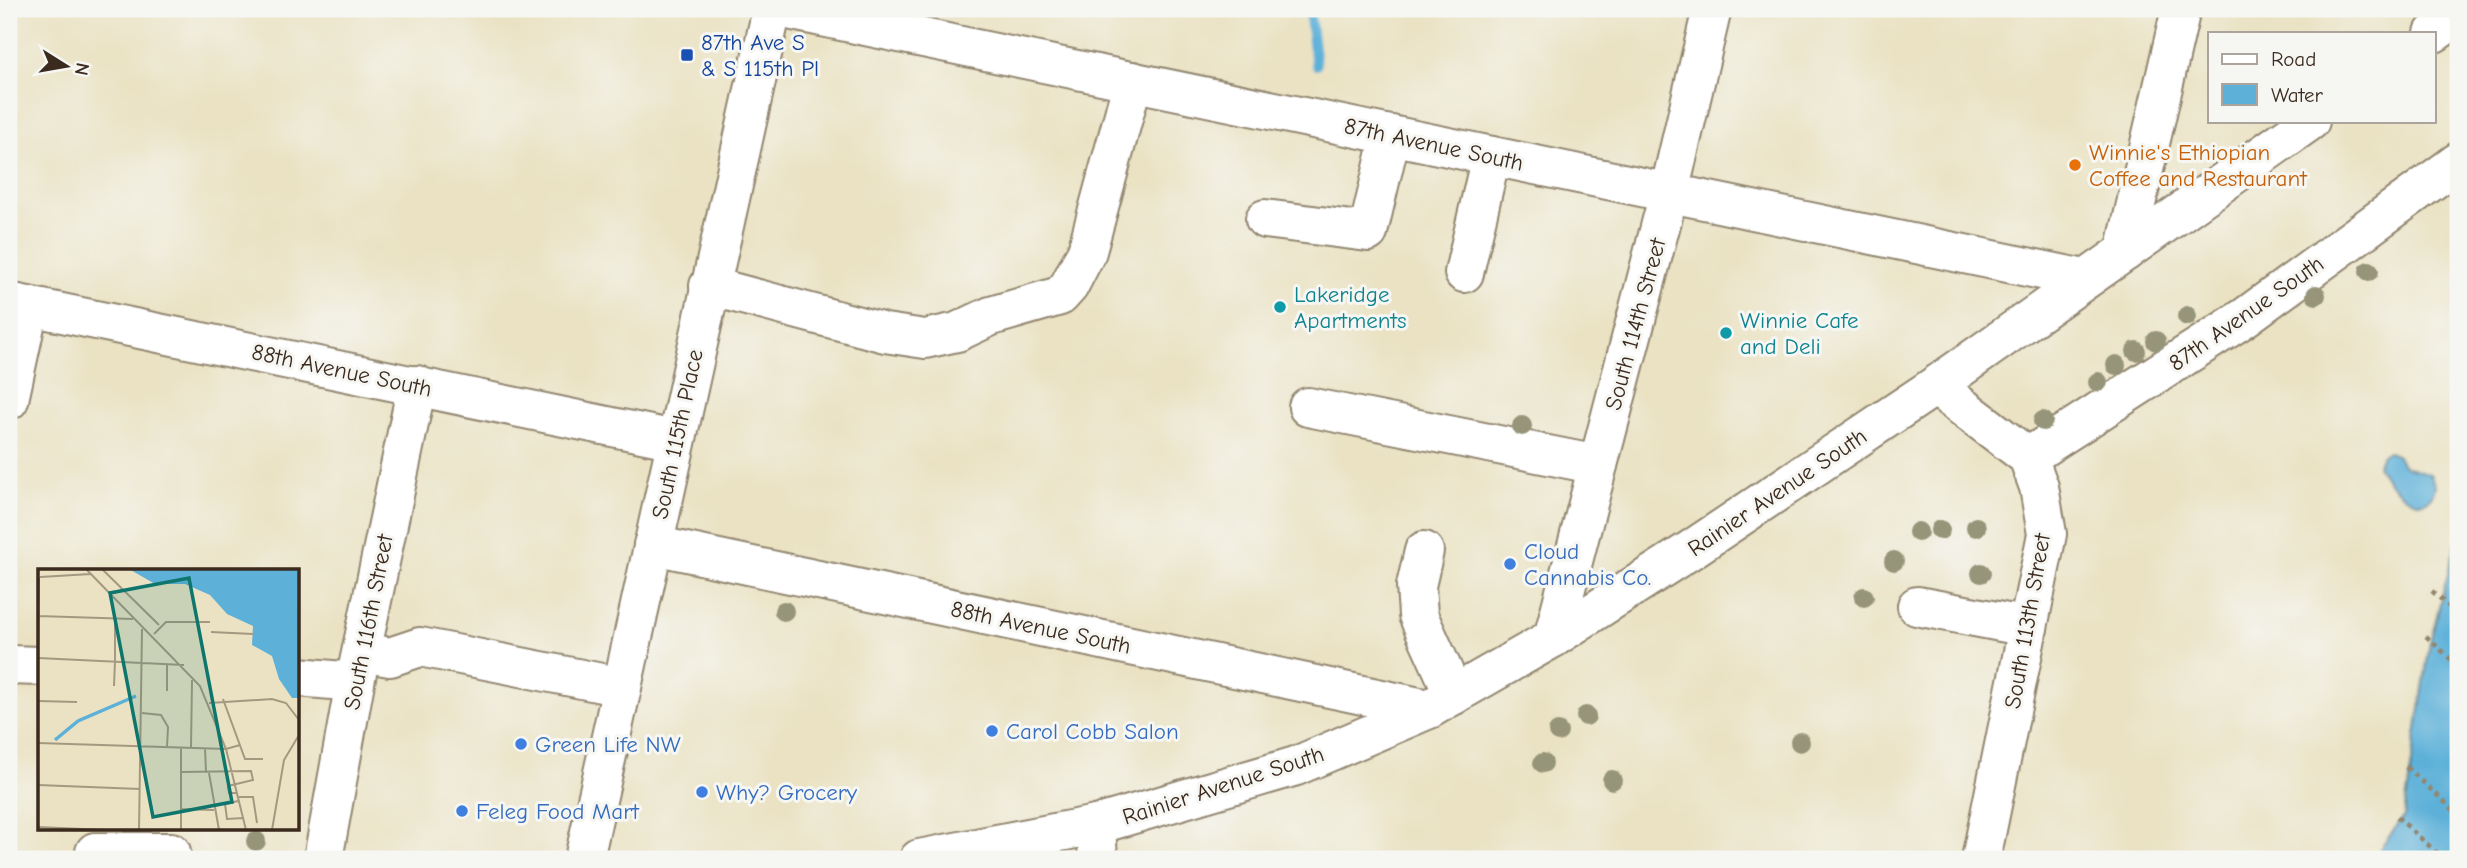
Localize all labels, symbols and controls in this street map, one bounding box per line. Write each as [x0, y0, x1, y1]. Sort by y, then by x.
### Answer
place label: 87th Ave S & S 115th Pl [701, 29, 819, 82]
north arrow [32, 32, 102, 102]
legend [2208, 32, 2436, 122]
marker: 87th Ave S & S 115th Pl [679, 47, 695, 63]
text: Road [2271, 47, 2316, 71]
text: N [70, 61, 94, 77]
text: Water [2271, 83, 2324, 107]
street label: 87th Avenue South [1342, 112, 1526, 177]
place label: Winnie's Ethiopian Coffee and Restaurant [2089, 139, 2308, 192]
marker: Winnie's Ethiopian Coffee and Restaurant [2067, 157, 2083, 173]
street label: South 114th Street [1600, 234, 1672, 413]
street label: 87th Avenue South [2164, 250, 2329, 377]
place label: Lakeridge Apartments [1294, 281, 1407, 334]
marker: Lakeridge Apartments [1272, 299, 1288, 315]
place label: Winnie Cafe and Deli [1740, 307, 1859, 360]
marker: Winnie Cafe and Deli [1718, 325, 1734, 341]
street label: 88th Avenue South [249, 338, 434, 403]
street label: South 115th Place [646, 347, 709, 521]
street label: Rainier Avenue South [1683, 422, 1872, 562]
street label: South 113th Street [1999, 530, 2056, 711]
street label: South 116th Street [338, 531, 399, 712]
place label: Cloud Cannabis Co. [1524, 538, 1651, 591]
marker: Cloud Cannabis Co. [1502, 556, 1518, 572]
inset map [38, 569, 299, 830]
street label: 88th Avenue South [948, 595, 1133, 660]
place label: Carol Cobb Salon [1006, 718, 1179, 745]
marker: Carol Cobb Salon [984, 723, 1000, 739]
place label: Green Life NW [535, 731, 681, 758]
marker: Green Life NW [513, 736, 529, 752]
street label: Rainier Avenue South [1119, 740, 1327, 831]
place label: Why? Grocery [716, 779, 858, 806]
marker: Why? Grocery [694, 784, 710, 800]
place label: Feleg Food Mart [476, 798, 640, 825]
marker: Feleg Food Mart [454, 803, 470, 819]

